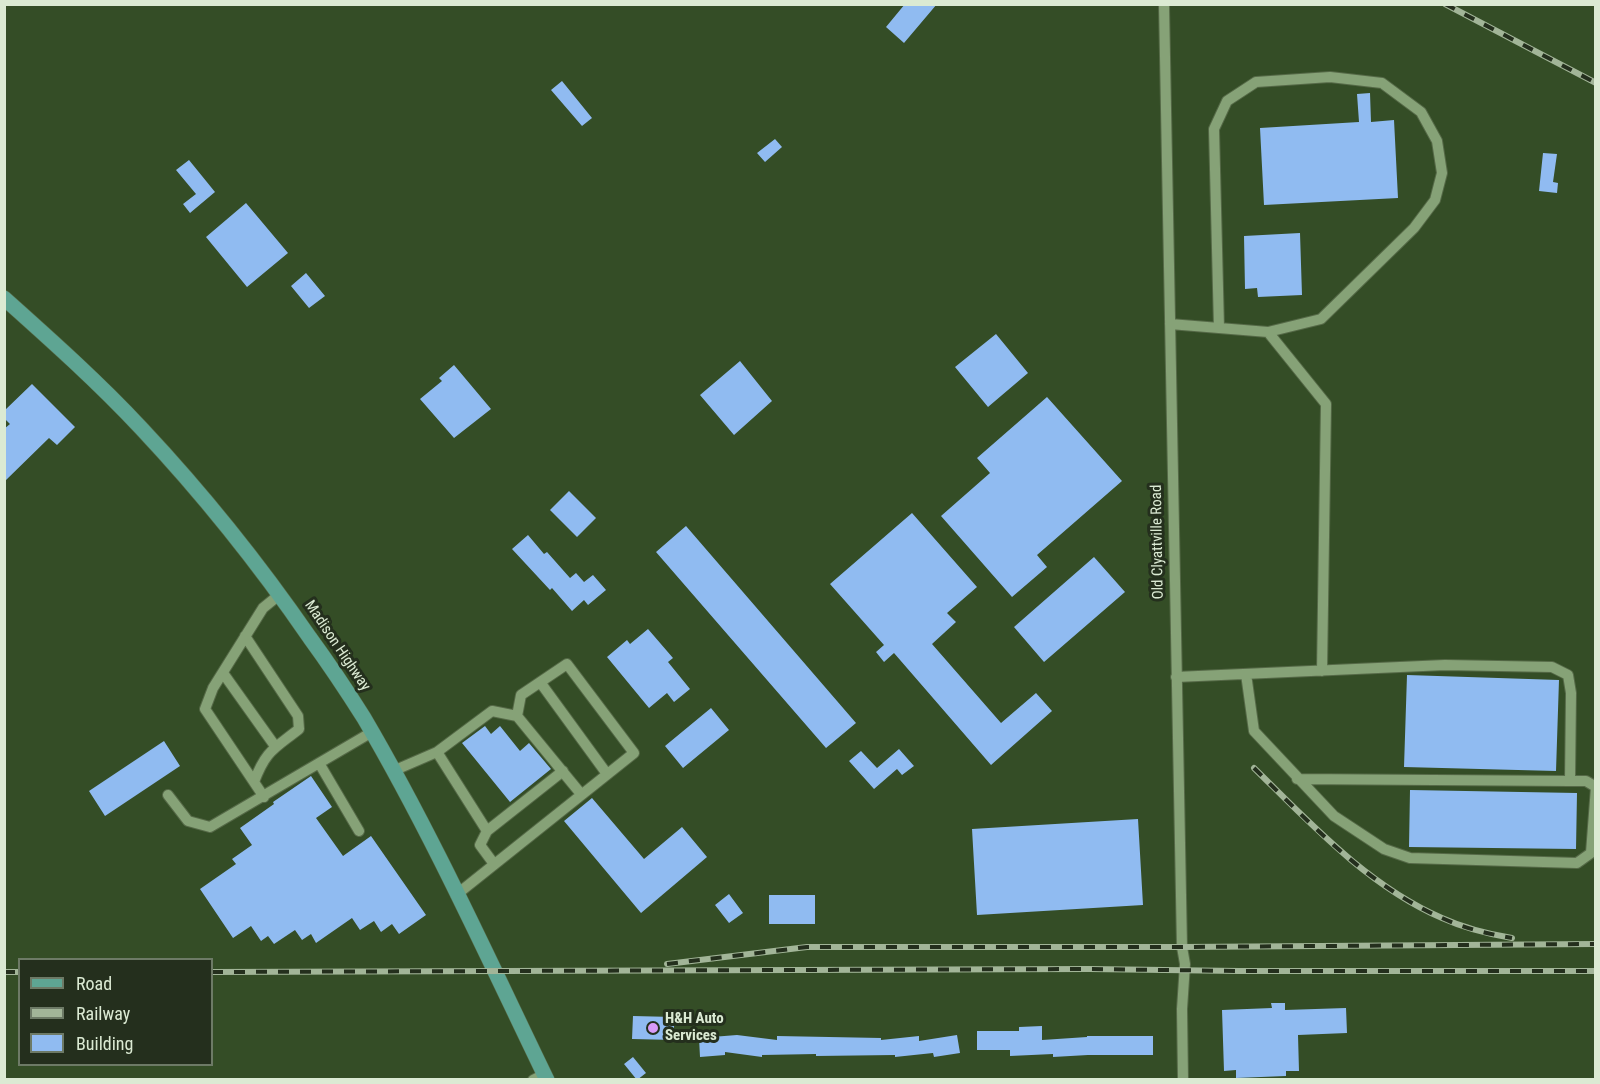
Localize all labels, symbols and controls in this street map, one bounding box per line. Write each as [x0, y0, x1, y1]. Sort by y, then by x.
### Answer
street label: Old Clyattville Road [1148, 484, 1168, 600]
street label: Madison Highway [300, 597, 374, 695]
legend [18, 958, 213, 1066]
text: Road [76, 973, 112, 994]
text: Railway [76, 1003, 130, 1024]
place label: H&H Auto Services [665, 1010, 724, 1045]
marker: H&H Auto Services [646, 1021, 660, 1035]
text: Building [76, 1033, 133, 1054]

